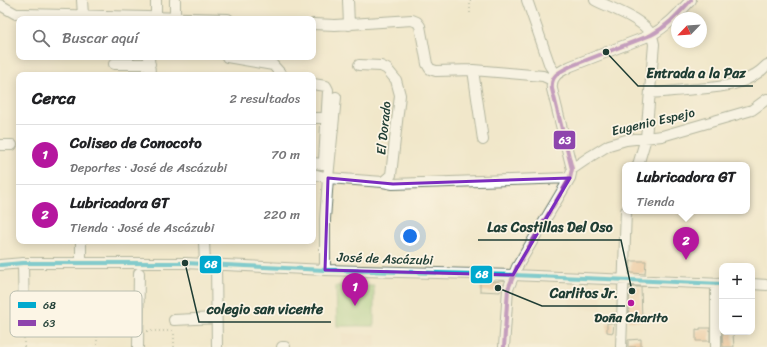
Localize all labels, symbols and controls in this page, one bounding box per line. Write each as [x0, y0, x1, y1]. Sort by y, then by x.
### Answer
north arrow [671, 12, 707, 48]
search box [16, 16, 316, 60]
text: Buscar aquí [62, 25, 139, 51]
icon: search [30, 27, 52, 49]
callout: Entrada a la Paz [638, 60, 753, 86]
text: Entrada a la Paz [646, 61, 746, 86]
text: Cerca [32, 83, 75, 113]
text: 2 resultados [229, 87, 300, 110]
street label: El Dorado [369, 100, 398, 156]
street label: Eugenio Espejo [609, 101, 698, 142]
text: Coliseo de Conocoto [70, 130, 202, 156]
line badge: 63 [553, 130, 576, 150]
text: 63 [558, 131, 572, 150]
text: 1 [42, 143, 48, 166]
text: 70 m [271, 143, 300, 166]
text: Deportes · José de Ascázubi [70, 156, 227, 179]
popup [622, 162, 750, 214]
text: Lubricadora GT [637, 164, 735, 190]
text: Lubricadora GT [70, 190, 169, 216]
text: Tienda [637, 190, 674, 213]
text: 2 [41, 203, 49, 226]
text: 220 m [263, 203, 300, 226]
callout: Las Costillas Del Oso [478, 214, 621, 240]
text: Las Costillas Del Oso [487, 215, 613, 240]
text: Tienda · José de Ascázubi [70, 216, 214, 239]
your location [400, 226, 420, 246]
pin: 2 [673, 227, 699, 260]
street label: José de Ascázubi [336, 245, 434, 272]
line badge: 68 [199, 255, 222, 274]
text: 68 [204, 255, 218, 274]
map controls [719, 263, 755, 335]
button: + [719, 263, 755, 299]
line badge: 68 [470, 265, 493, 284]
text: 68 [475, 265, 489, 284]
pin: 1 [342, 273, 368, 306]
callout: Carlitos Jr. [542, 280, 625, 306]
text: Carlitos Jr. [549, 281, 618, 306]
legend [10, 291, 142, 337]
text: 68 [43, 296, 56, 315]
callout: colegio san vicente [199, 296, 331, 322]
text: colegio san vicente [206, 297, 324, 322]
marker: Doña Charito [626, 298, 636, 308]
button: − [719, 299, 755, 335]
place label: Doña Charito [594, 306, 668, 329]
text: 63 [43, 314, 55, 333]

